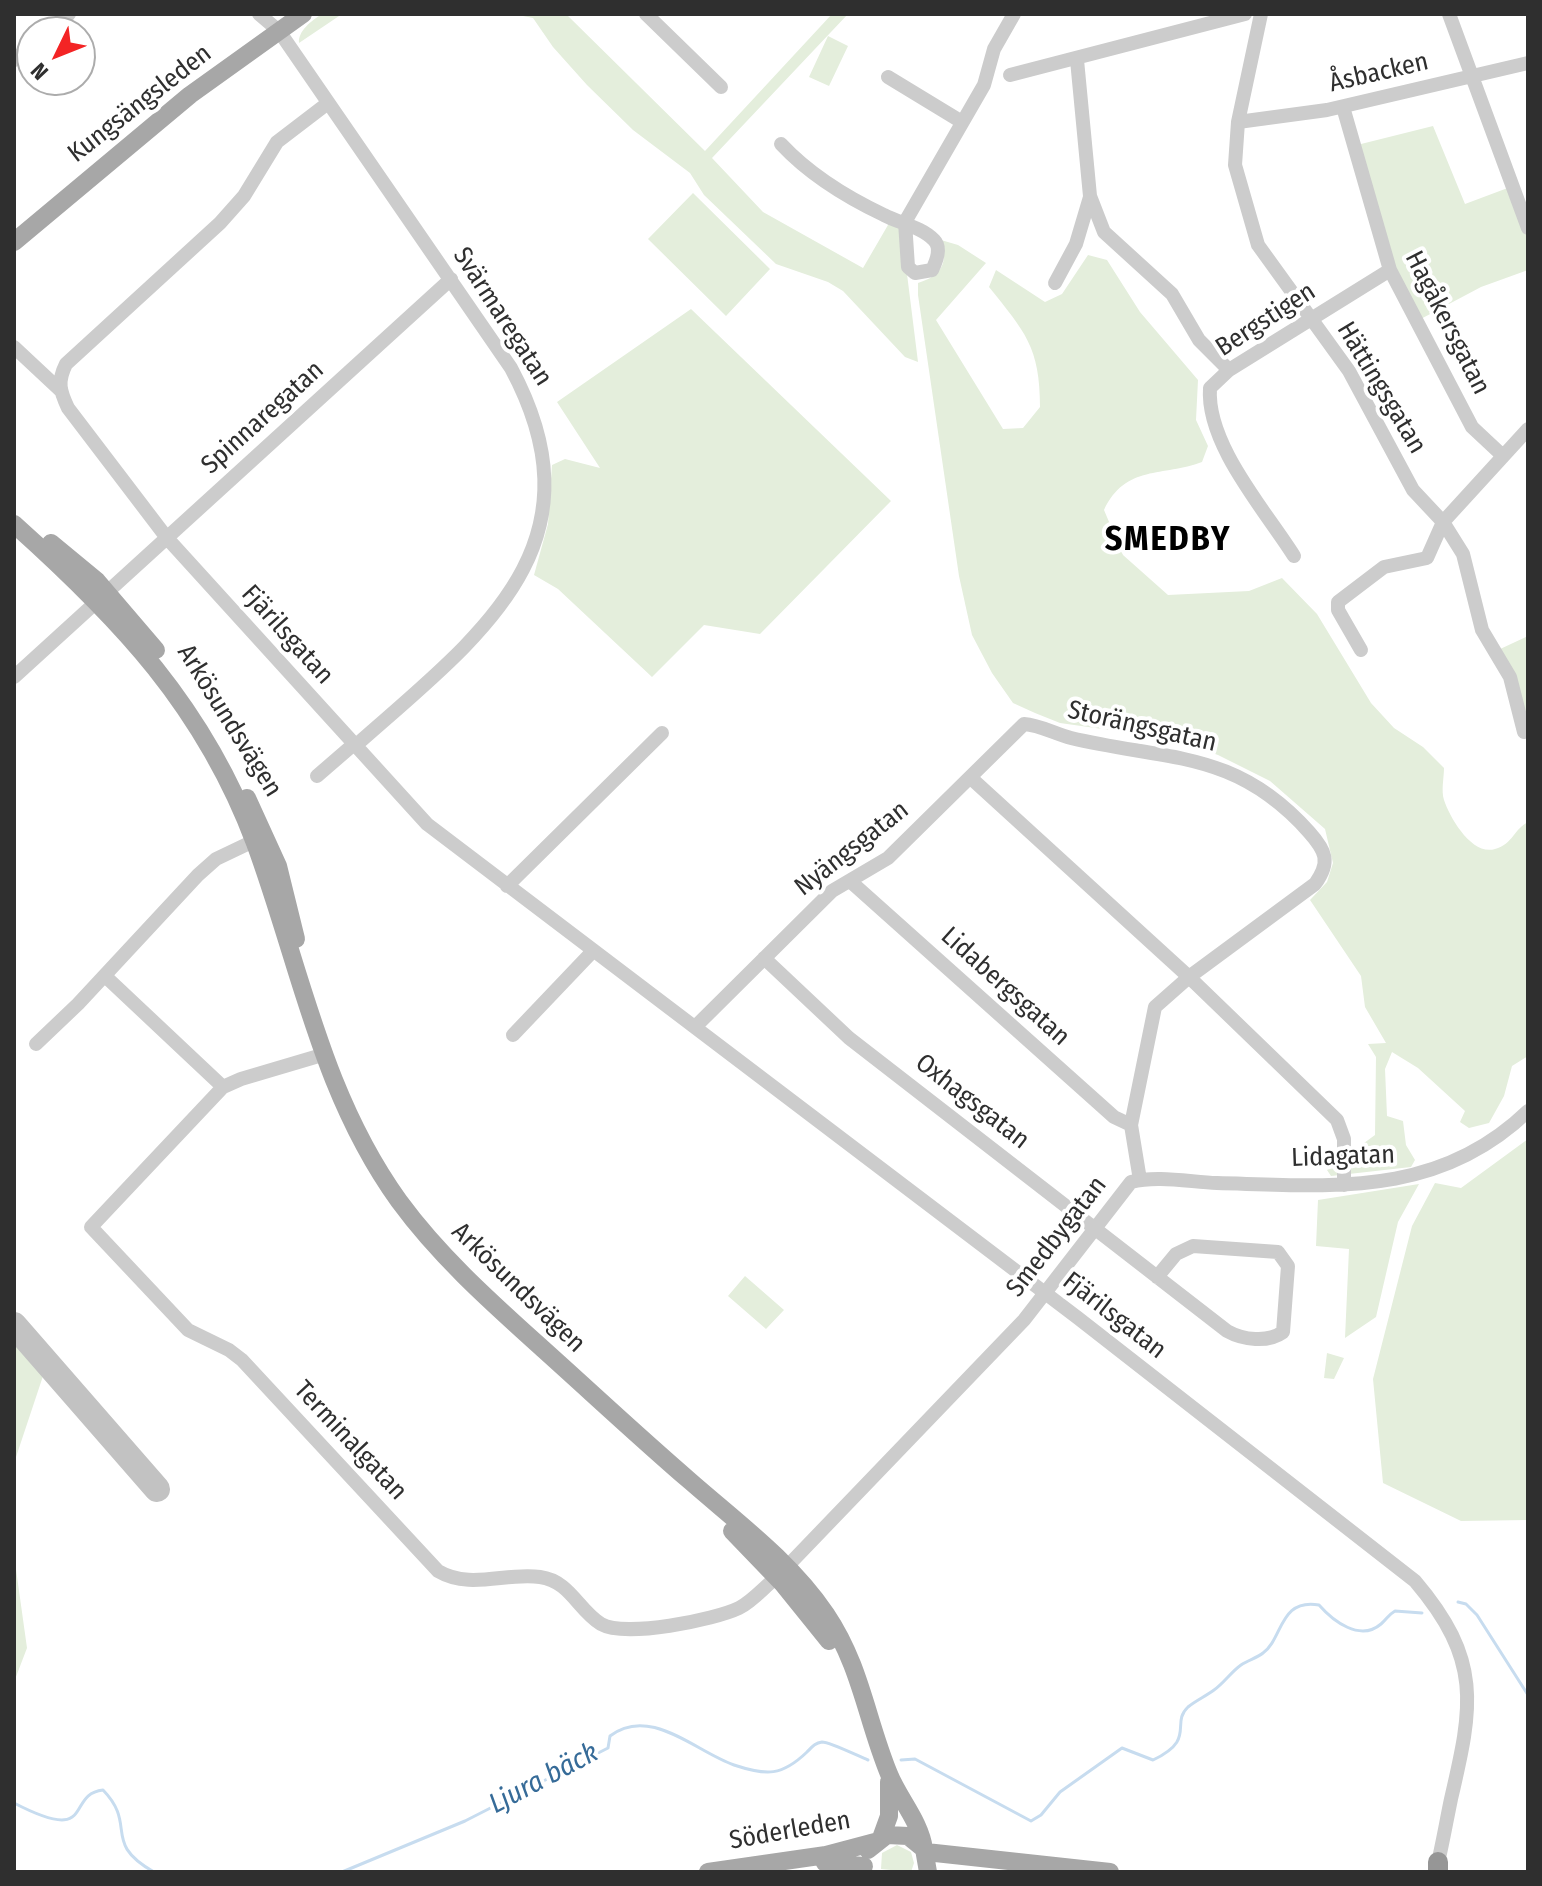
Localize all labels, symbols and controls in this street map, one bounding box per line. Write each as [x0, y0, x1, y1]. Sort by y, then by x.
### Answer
north arrow [16, 16, 96, 96]
street label: Kungsängsleden [62, 38, 218, 170]
street label: Åsbacken [1326, 46, 1432, 100]
text: N [25, 57, 54, 85]
street label: Svärmaregatan [446, 242, 558, 392]
street label: Hagåkersgatan [1398, 246, 1496, 400]
street label: Bergstigen [1210, 276, 1322, 364]
street label: Hättingsgatan [1329, 316, 1433, 460]
street label: Spinnaregatan [195, 355, 331, 481]
district label: SMEDBY [1105, 521, 1231, 561]
street label: Fjärilsgatan [234, 579, 340, 691]
street label: Arkösundsvägen [170, 639, 288, 803]
street label: Storängsgatan [1065, 695, 1219, 759]
street label: Nyängsgatan [789, 795, 915, 903]
street label: Lidabergsgatan [934, 921, 1076, 1053]
street label: Oxhagsgatan [909, 1048, 1035, 1156]
street label: Lidagatan [1291, 1140, 1395, 1174]
street label: Smedbygatan [1000, 1171, 1114, 1303]
street label: Arkösundsvägen [445, 1217, 591, 1359]
street label: Fjärilsgatan [1056, 1266, 1172, 1366]
street label: Terminalgatan [287, 1375, 413, 1507]
water label: Ljura bäck [484, 1736, 604, 1822]
street label: Söderleden [727, 1805, 853, 1857]

